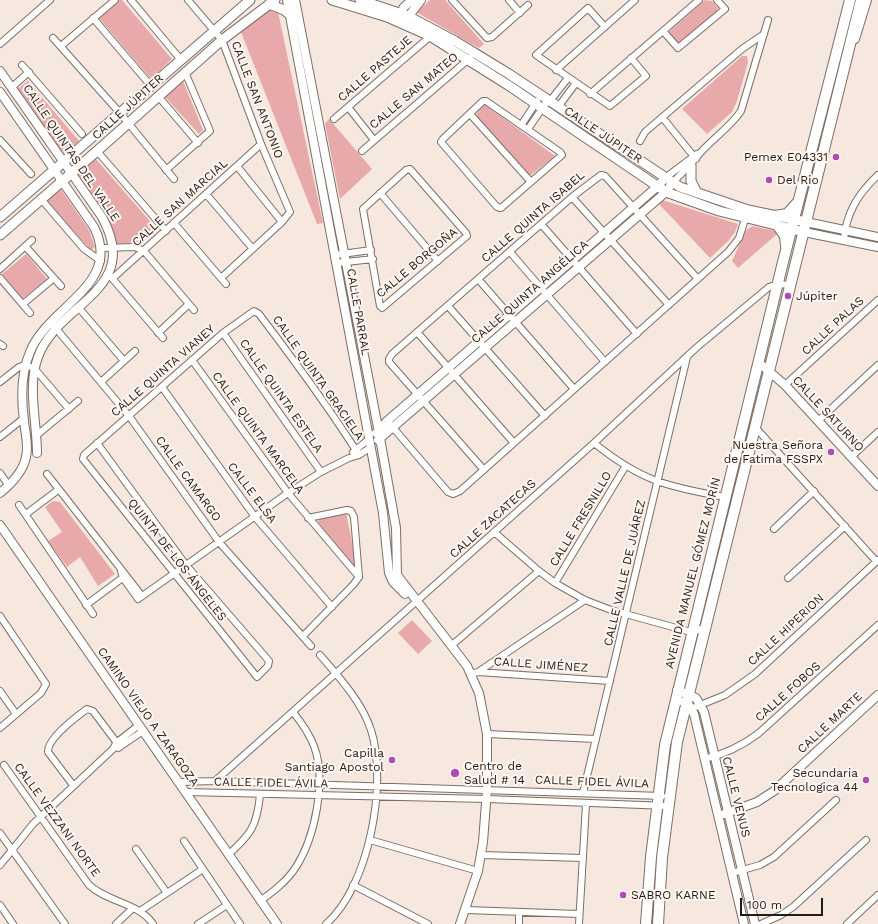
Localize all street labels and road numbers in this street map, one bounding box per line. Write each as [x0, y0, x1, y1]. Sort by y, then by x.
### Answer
street label: CALLE PASTEJE [335, 33, 415, 105]
street label: CALLE SAN ANTONIO [228, 39, 286, 161]
street label: CALLE SAN MATEO [367, 50, 461, 132]
street label: CALLE JÚPITER [89, 71, 167, 143]
street label: CALLE QUINTAS DEL VALLE [20, 82, 122, 224]
street label: CALLE JÚPITER [561, 104, 645, 166]
street label: CALLE SAN MARCIAL [129, 156, 231, 250]
street label: CALLE QUINTA ISABEL [478, 168, 588, 266]
street label: CALLE BORGOÑA [374, 225, 460, 301]
street label: CALLE QUINTA ANGÉLICA [469, 237, 591, 347]
street label: CALLE PARRAL [343, 267, 373, 357]
street label: CALLE PALAS [799, 294, 867, 358]
street label: CALLE QUINTA GRACIELA [269, 313, 367, 443]
street label: CALLE QUINTA VIANEY [108, 322, 218, 420]
street label: CALLE QUINTA ESTELA [236, 336, 326, 456]
street label: CALLE QUINTA MARCELA [209, 369, 307, 497]
street label: CALLE SATURNO [789, 373, 867, 455]
street label: CALLE CAMARGO [152, 433, 224, 525]
street label: CALLE ELSA [224, 460, 280, 526]
street label: CALLE FRESNILLO [547, 469, 615, 569]
street label: AVENIDA MANUEL GÓMEZ MORÍN [662, 476, 724, 670]
street label: CALLE ZACATECAS [447, 477, 539, 561]
street label: QUINTA DE LOS ÁNGELES [125, 496, 229, 624]
street label: CALLE VALLE DE JUÁREZ [601, 498, 649, 648]
street label: CALLE HIPERION [745, 591, 827, 669]
street label: CAMINO VIEJO A ZARAGOZA [94, 645, 202, 789]
street label: CALLE JIMÉNEZ [493, 655, 589, 675]
street label: CALLE FOBOS [752, 659, 824, 725]
street label: CALLE MARTE [795, 689, 865, 757]
street label: CALLE VENUS [719, 755, 753, 839]
street label: CALLE VEZZANI NORTE [11, 760, 103, 880]
street label: CALLE FIDEL ÁVILA [535, 773, 649, 791]
street label: CALLE FIDEL ÁVILA [214, 775, 328, 791]

